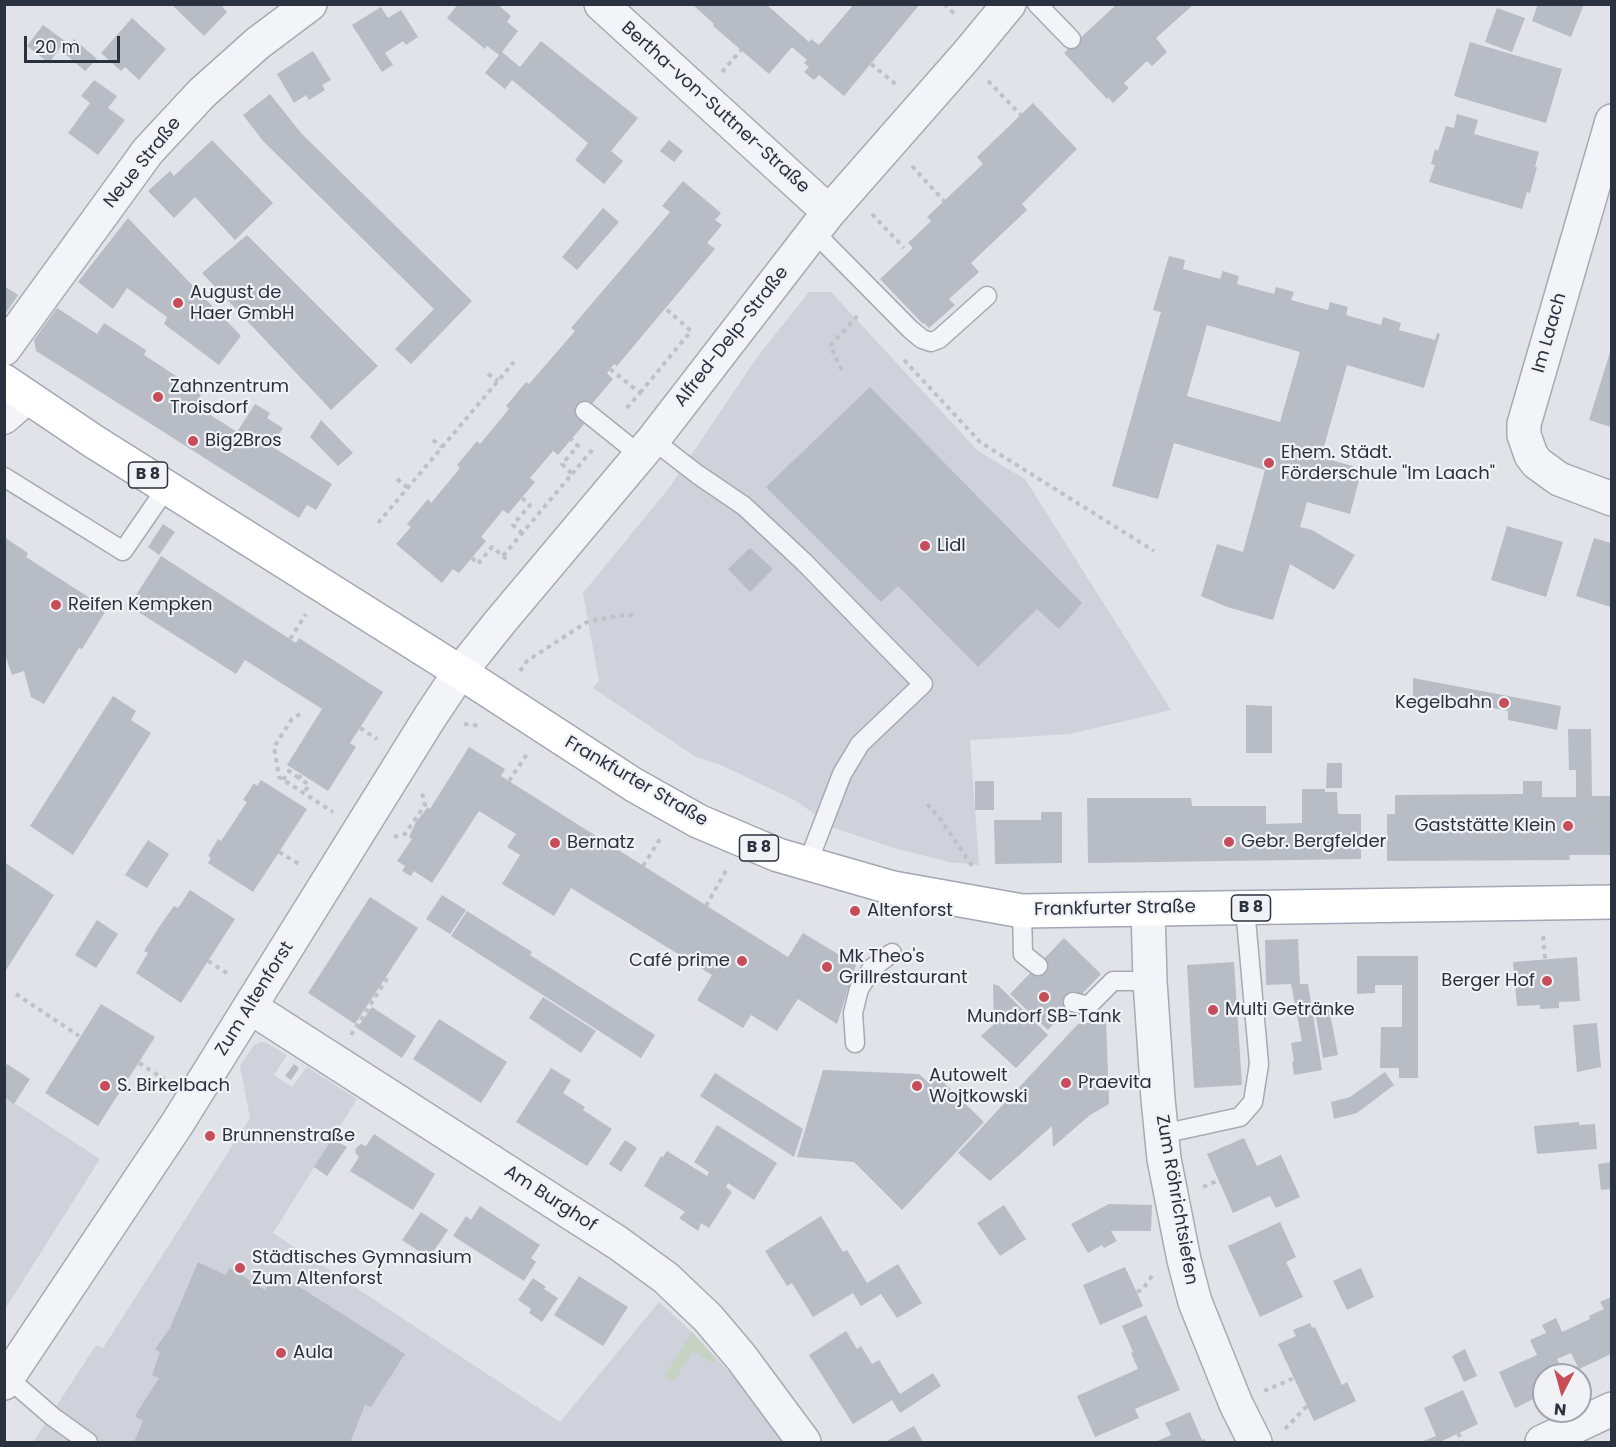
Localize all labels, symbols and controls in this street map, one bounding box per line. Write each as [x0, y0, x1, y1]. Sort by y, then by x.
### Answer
street label: Bertha-von-Suttner-Straße [616, 18, 814, 198]
scale bar [27, 24, 123, 62]
text: 20 m [35, 34, 80, 59]
street label: Neue Straße [100, 113, 186, 213]
street label: Alfred-Delp-Straße [670, 262, 794, 412]
place label: August de Haer GmbH [190, 282, 294, 324]
street label: Im Laach [1528, 290, 1572, 376]
marker: August de Haer GmbH [171, 296, 185, 310]
place label: Zahnzentrum Troisdorf [170, 376, 289, 418]
marker: Zahnzentrum Troisdorf [151, 390, 165, 404]
place label: Big2Bros [205, 430, 282, 452]
marker: Big2Bros [186, 434, 200, 448]
place label: Ehem. Städt. Förderschule "Im Laach" [1281, 442, 1495, 484]
marker: Ehem. Städt. Förderschule "Im Laach" [1262, 456, 1276, 470]
road number: B 8 [128, 462, 168, 488]
place label: Lidl [937, 535, 966, 557]
marker: Lidl [918, 539, 932, 553]
place label: Reifen Kempken [68, 594, 213, 616]
marker: Reifen Kempken [49, 598, 63, 612]
place label: Kegelbahn [1395, 692, 1492, 714]
marker: Kegelbahn [1497, 696, 1511, 710]
street label: Frankfurter Straße [561, 732, 711, 832]
place label: Gaststätte Klein [1414, 815, 1556, 837]
marker: Gaststätte Klein [1561, 819, 1575, 833]
place label: Gebr. Bergfelder [1241, 831, 1386, 853]
place label: Bernatz [567, 832, 634, 854]
road number: B 8 [740, 835, 778, 861]
marker: Gebr. Bergfelder [1222, 835, 1236, 849]
marker: Bernatz [548, 836, 562, 850]
road number: B 8 [1232, 895, 1270, 921]
street label: Frankfurter Straße [1034, 897, 1196, 921]
place label: Altenforst [867, 900, 953, 922]
marker: Altenforst [848, 904, 862, 918]
street label: Zum Altenforst [211, 938, 299, 1060]
place label: Mk Theo's Grillrestaurant [839, 946, 967, 988]
place label: Café prime [629, 950, 730, 972]
marker: Café prime [735, 954, 749, 968]
marker: Mk Theo's Grillrestaurant [820, 960, 834, 974]
place label: Berger Hof [1441, 970, 1535, 992]
marker: Berger Hof [1540, 974, 1554, 988]
marker: Mundorf SB-Tank [1037, 990, 1051, 1004]
place label: Multi Getränke [1225, 999, 1355, 1021]
marker: Multi Getränke [1206, 1003, 1220, 1017]
place label: Mundorf SB-Tank [967, 1006, 1121, 1028]
place label: Autowelt Wojtkowski [929, 1065, 1028, 1108]
place label: Praevita [1078, 1072, 1152, 1094]
place label: S. Birkelbach [117, 1075, 230, 1097]
marker: Praevita [1059, 1076, 1073, 1090]
marker: S. Birkelbach [98, 1079, 112, 1093]
marker: Autowelt Wojtkowski [910, 1079, 924, 1093]
street label: Zum Röhrichtsiefen [1150, 1113, 1202, 1287]
place label: Brunnenstraße [222, 1125, 355, 1147]
marker: Brunnenstraße [203, 1129, 217, 1143]
street label: Am Burghof [500, 1161, 600, 1237]
place label: Städtisches Gymnasium Zum Altenforst [252, 1247, 472, 1290]
marker: Städtisches Gymnasium Zum Altenforst [233, 1261, 247, 1275]
place label: Aula [293, 1342, 333, 1364]
marker: Aula [274, 1346, 288, 1360]
north arrow [1532, 1363, 1592, 1423]
text: N [1553, 1397, 1567, 1421]

